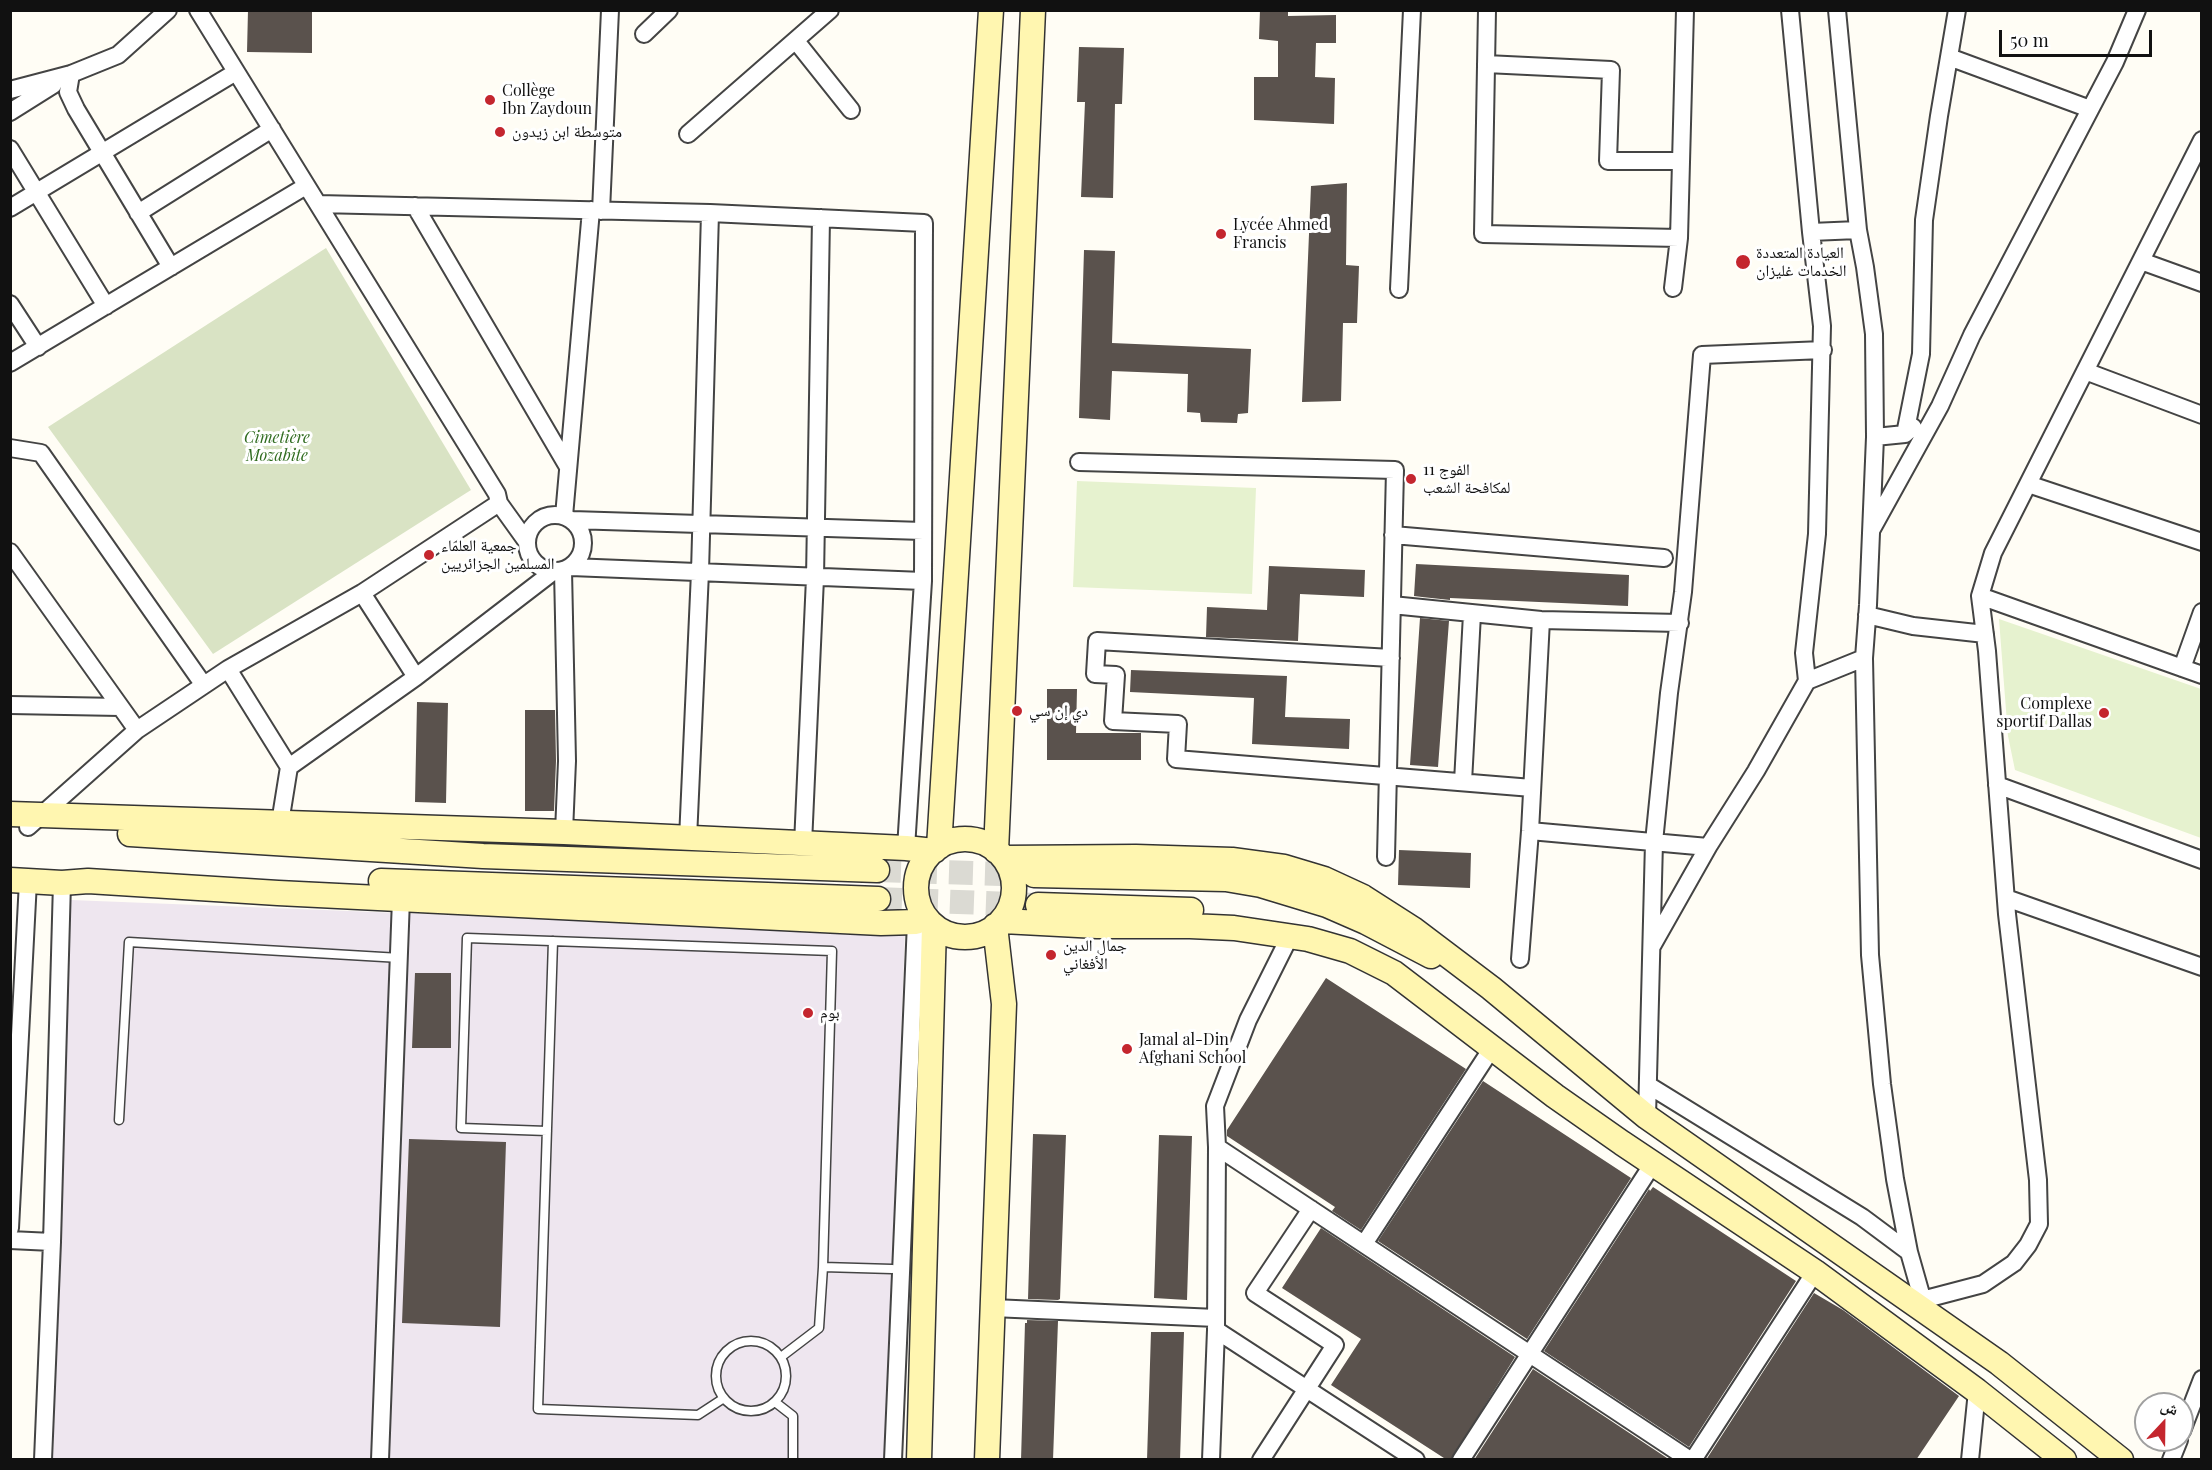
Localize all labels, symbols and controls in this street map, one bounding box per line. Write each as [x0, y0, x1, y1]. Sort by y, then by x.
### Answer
scale bar [2002, 18, 2155, 56]
text: 50 m [2010, 28, 2049, 52]
place label: Collège Ibn Zaydoun [502, 81, 592, 119]
marker: Collège Ibn Zaydoun [483, 93, 497, 107]
place label: متوسطة ابن زيدون [512, 122, 622, 142]
marker: متوسطة ابن زيدون [493, 125, 507, 139]
place label: Lycée Ahmed Francis [1233, 215, 1328, 253]
marker: Lycée Ahmed Francis [1214, 227, 1228, 241]
place label: العيادة المتعددة الخدمات غليزان [1756, 243, 1847, 281]
marker: العيادة المتعددة الخدمات غليزان [1734, 253, 1752, 271]
park label: Cimetière Mozabite [244, 428, 310, 466]
place label: الفوج 11 لمكافحة الشعب [1423, 460, 1510, 498]
marker: الفوج 11 لمكافحة الشعب [1404, 472, 1418, 486]
place label: جمعية العلماء المسلمين الجزائريين [441, 536, 555, 574]
marker: جمعية العلماء المسلمين الجزائريين [422, 548, 436, 562]
place label: Complexe sportif Dallas [1996, 694, 2092, 732]
place label: دي إن سي [1029, 701, 1088, 721]
marker: دي إن سي [1010, 704, 1024, 718]
marker: Complexe sportif Dallas [2097, 706, 2111, 720]
place label: جمال الدين الأفغاني [1063, 936, 1127, 974]
marker: جمال الدين الأفغاني [1044, 948, 1058, 962]
place label: بوم [820, 1003, 840, 1023]
marker: بوم [801, 1006, 815, 1020]
place label: Jamal al-Din Afghani School [1139, 1030, 1246, 1068]
marker: Jamal al-Din Afghani School [1120, 1042, 1134, 1056]
north arrow [2134, 1392, 2194, 1452]
text: ش [2158, 1394, 2182, 1420]

